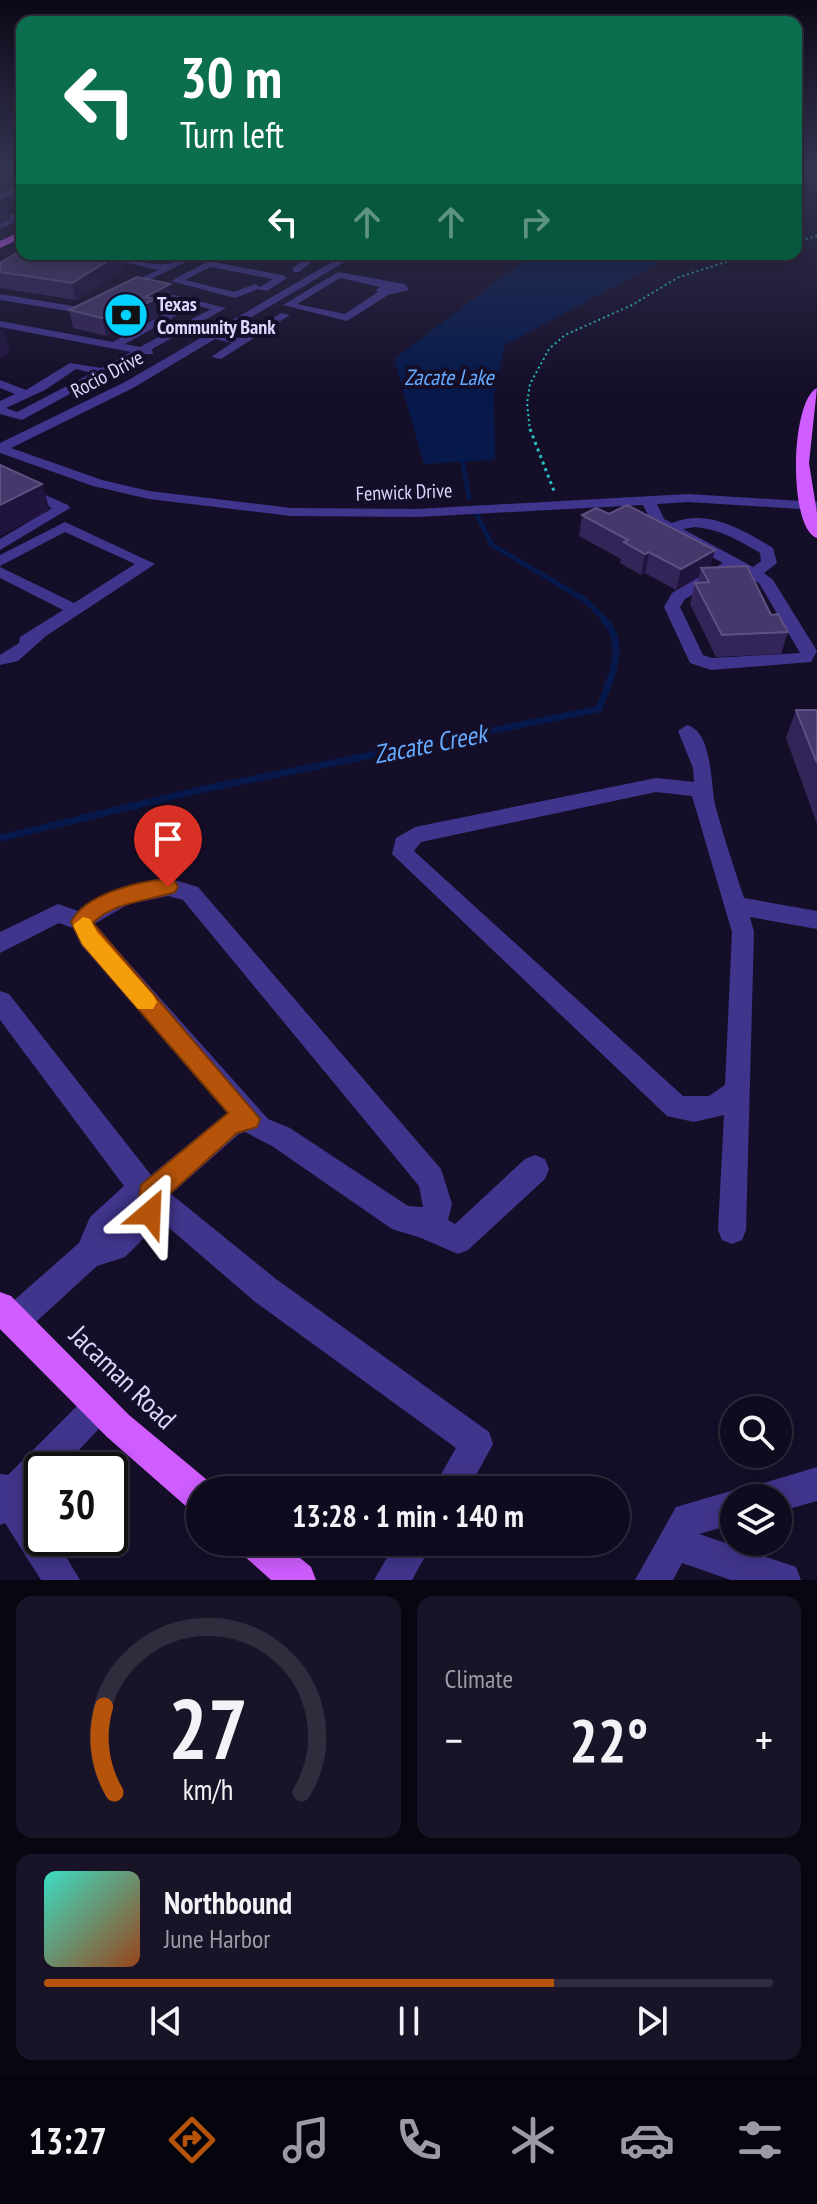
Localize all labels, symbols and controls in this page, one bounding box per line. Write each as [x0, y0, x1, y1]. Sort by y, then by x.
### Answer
text: 30 m [180, 41, 282, 113]
icon: left [48, 48, 152, 152]
text: Turn left [180, 111, 284, 158]
icon: left [261, 200, 305, 244]
icon: ahead [345, 200, 389, 244]
icon: ahead [429, 200, 473, 244]
icon: right [513, 200, 557, 244]
bank icon: Texas Community Bank [102, 291, 150, 339]
place label: Texas Community Bank [157, 291, 276, 340]
street label: Rocio Drive [66, 344, 148, 404]
water label: Zacate Lake [404, 363, 496, 391]
street label: Fenwick Drive [355, 477, 453, 507]
water label: Zacate Creek [371, 716, 492, 771]
pin [134, 805, 202, 887]
icon: arrive [146, 817, 190, 861]
position arrow [108, 1171, 192, 1255]
street label: Jacaman Road [61, 1316, 185, 1437]
map controls [720, 1396, 792, 1556]
button: search [720, 1396, 792, 1468]
speed limit sign: 30 [24, 1452, 128, 1556]
button: layers [720, 1484, 792, 1556]
text: 13:28 · 1 min · 140 m [292, 1496, 524, 1535]
text: Climate [445, 1662, 513, 1695]
text: 27 [168, 1674, 248, 1782]
text: 22° [569, 1701, 648, 1779]
text: − [445, 1711, 463, 1768]
text: + [755, 1711, 773, 1768]
text: km/h [183, 1771, 234, 1808]
text: Northbound [164, 1883, 292, 1922]
text: June Harbor [164, 1922, 270, 1955]
icon: previous [144, 1999, 188, 2043]
icon: pause [387, 1999, 431, 2043]
icon: next [630, 1999, 674, 2043]
icon: directions [164, 2112, 220, 2168]
icon: music [278, 2112, 334, 2168]
icon: phone [391, 2112, 447, 2168]
icon: climate [505, 2112, 561, 2168]
icon: car [619, 2112, 675, 2168]
icon: filters [732, 2112, 788, 2168]
text: 13:27 [29, 2117, 107, 2164]

